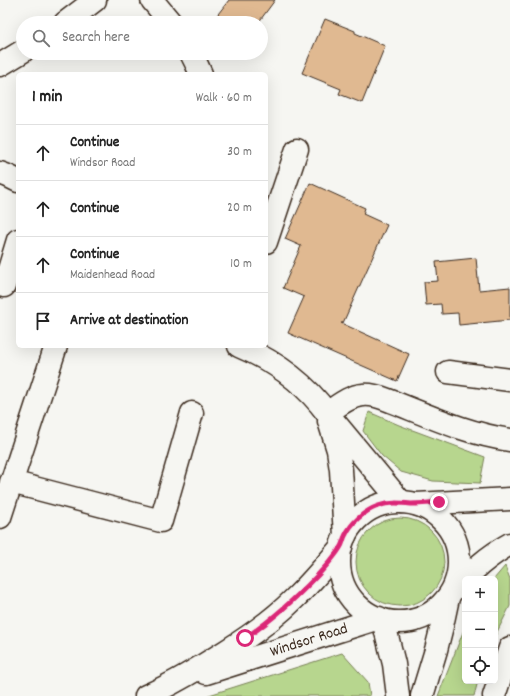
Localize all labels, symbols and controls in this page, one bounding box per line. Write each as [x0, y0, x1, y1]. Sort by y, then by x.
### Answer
search box [16, 16, 268, 60]
icon: search [30, 27, 52, 49]
text: Search here [62, 27, 130, 49]
text: 1 min [32, 86, 62, 110]
text: Walk · 60 m [196, 89, 252, 108]
text: Continue [70, 132, 119, 154]
icon: ahead [32, 142, 54, 164]
text: 30 m [227, 143, 252, 162]
text: Windsor Road [70, 154, 135, 173]
icon: ahead [32, 198, 54, 220]
text: Continue [70, 198, 119, 220]
text: 20 m [227, 199, 252, 218]
text: Continue [70, 244, 119, 266]
icon: ahead [32, 254, 54, 276]
text: 10 m [230, 255, 252, 274]
text: Maidenhead Road [70, 266, 155, 285]
icon: arrive [32, 310, 54, 332]
text: Arrive at destination [70, 310, 188, 332]
route end [430, 493, 448, 511]
map controls [462, 576, 498, 684]
button: + [462, 576, 498, 612]
button: − [462, 612, 498, 648]
street label: Windsor Road [267, 617, 351, 663]
route start [236, 629, 254, 647]
button: locate [462, 648, 498, 684]

